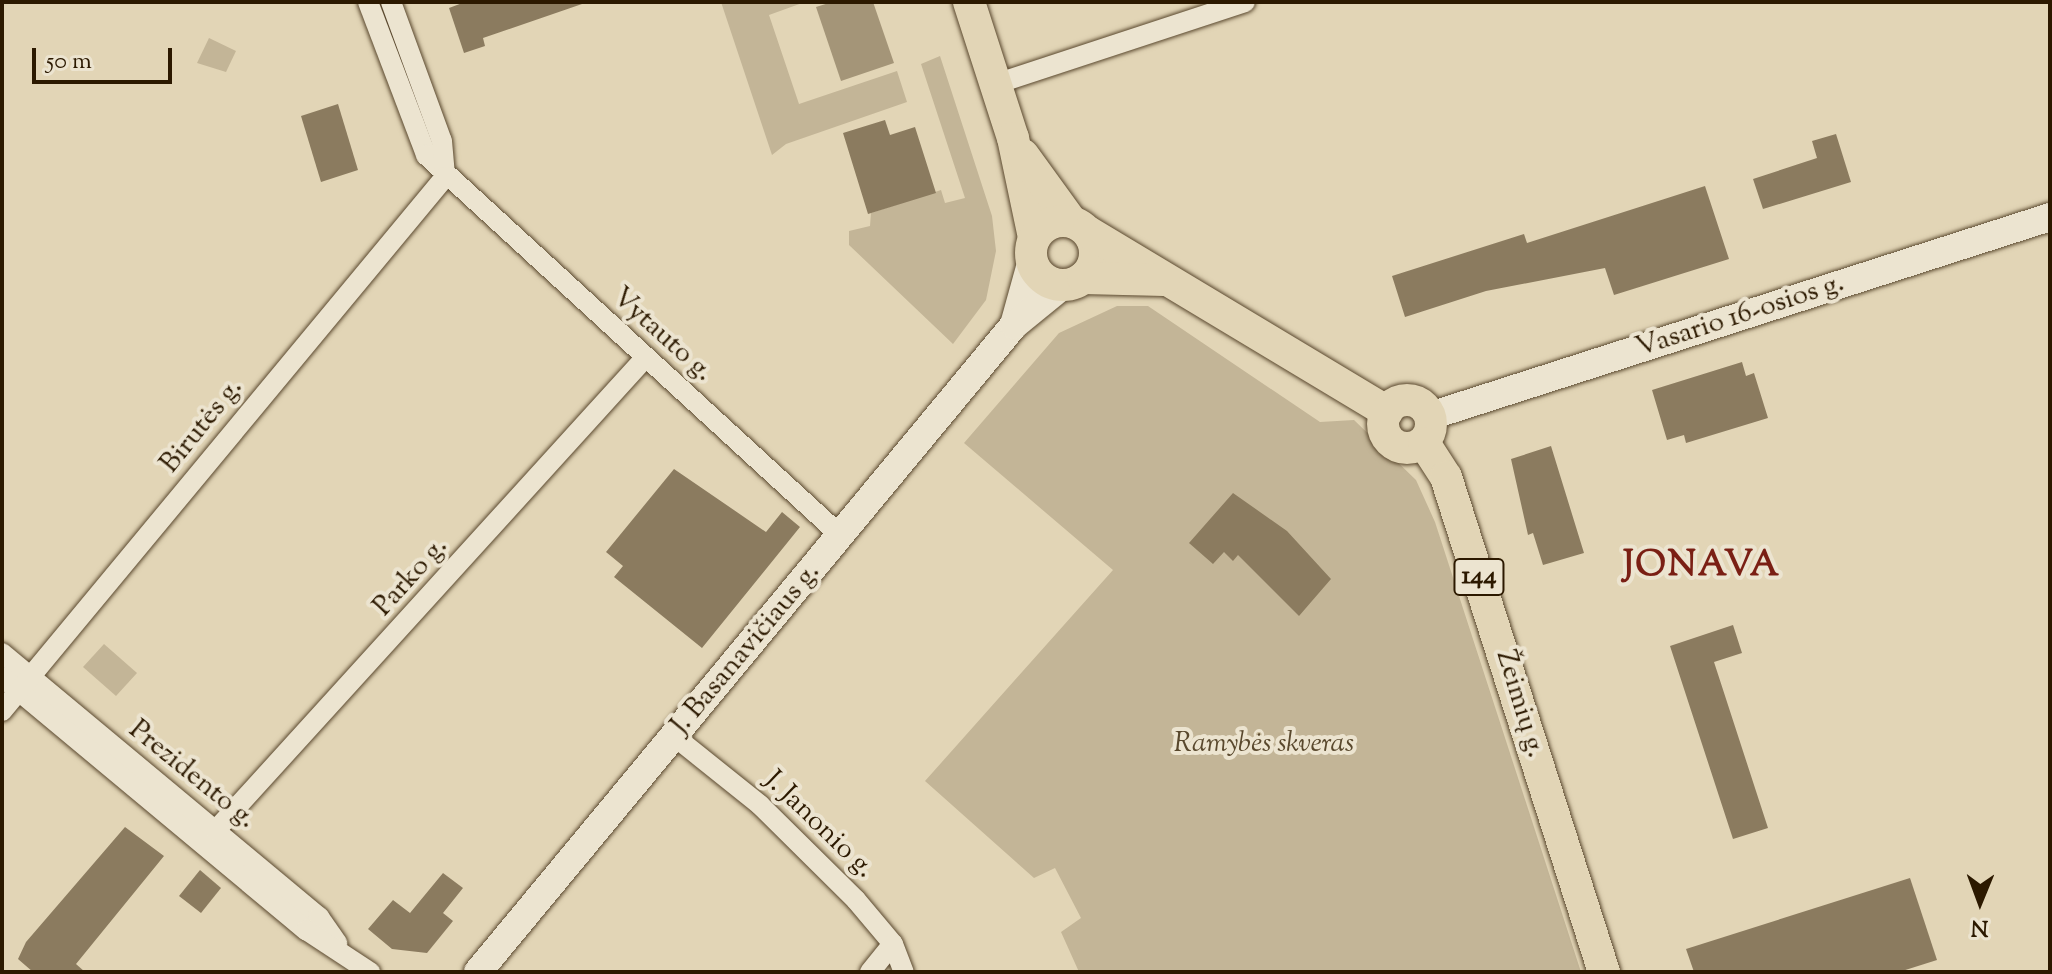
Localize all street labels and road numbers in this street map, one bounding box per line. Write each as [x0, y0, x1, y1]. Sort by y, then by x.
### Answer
street label: Vasario 16-osios g. [1632, 266, 1848, 366]
street label: Vytauto g. [604, 281, 720, 389]
street label: Birutės g. [154, 372, 250, 480]
street label: Parko g. [367, 530, 455, 624]
road number: 144 [1453, 555, 1505, 599]
street label: J. Basanavičiaus g. [664, 556, 828, 742]
street label: Žeimių g. [1488, 646, 1552, 762]
street label: Prezidento g. [122, 714, 262, 836]
street label: J. Janonio g. [757, 764, 881, 886]

